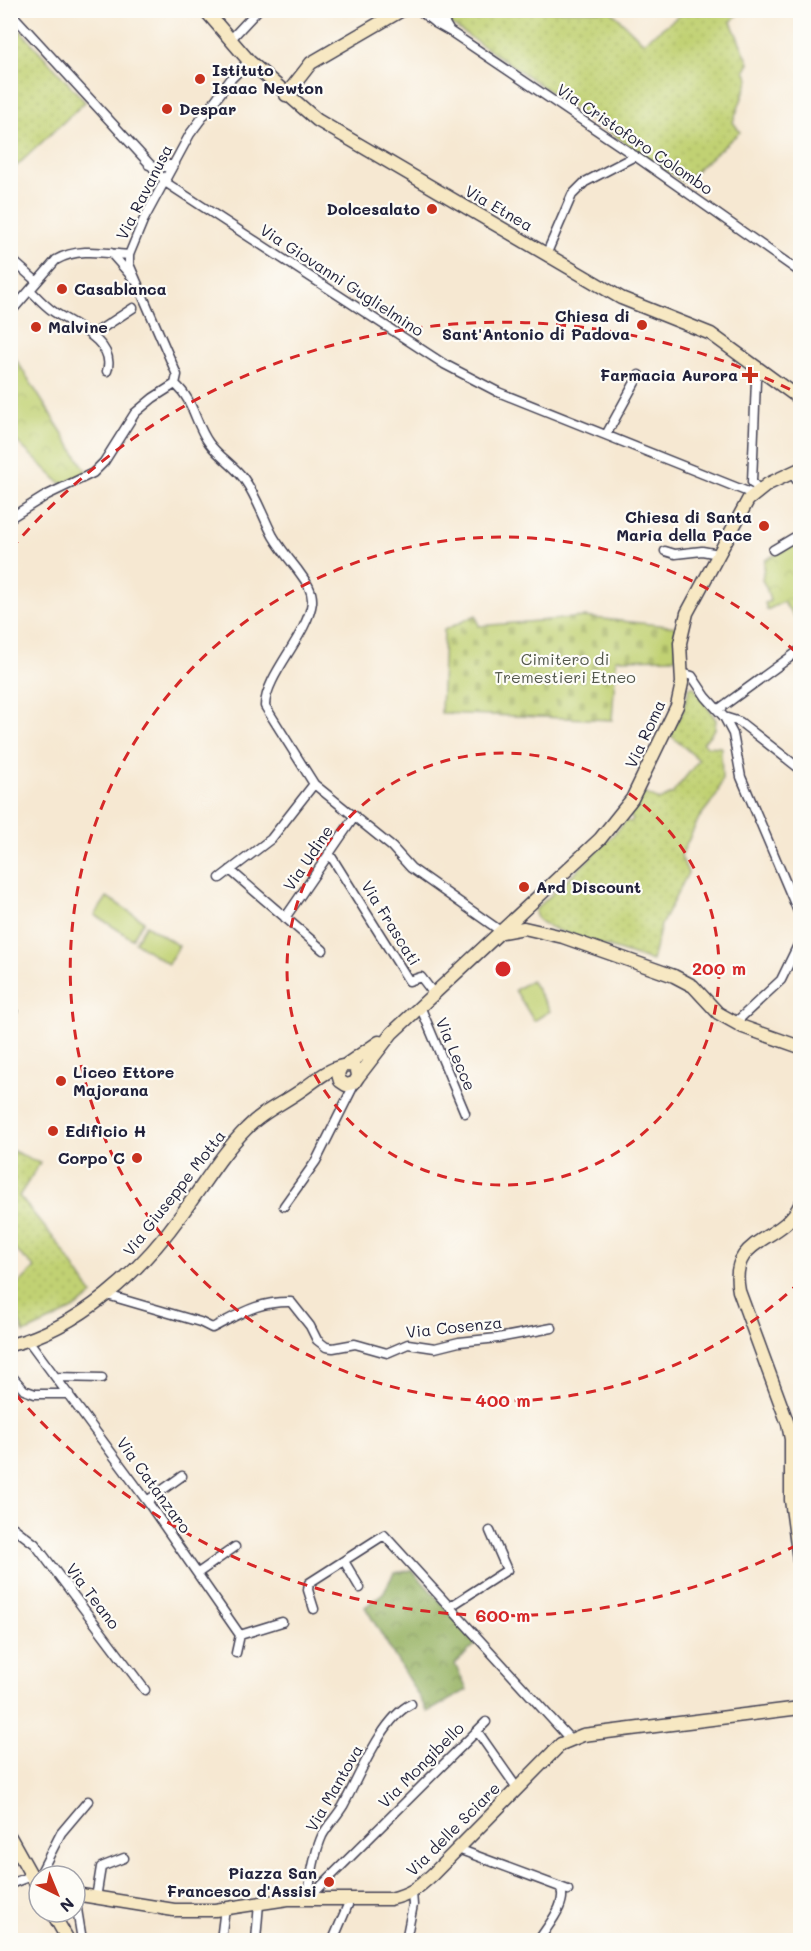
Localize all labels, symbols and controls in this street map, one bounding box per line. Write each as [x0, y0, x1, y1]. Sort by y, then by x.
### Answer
place label: Istituto Isaac Newton [212, 59, 323, 98]
marker: Istituto Isaac Newton [193, 72, 207, 86]
street label: Via Cristoforo Colombo [553, 78, 717, 199]
place label: Despar [179, 98, 236, 119]
marker: Despar [160, 102, 174, 116]
street label: Via Ravanusa [111, 141, 177, 243]
street label: Via Etnea [461, 180, 537, 235]
place label: Dolcesalato [327, 198, 420, 219]
marker: Dolcesalato [425, 202, 439, 216]
street label: Via Giovanni Guglielmino [256, 219, 428, 341]
place label: Casablanca [74, 278, 167, 299]
marker: Casablanca [55, 282, 69, 296]
place label: Chiesa di Sant'Antonio di Padova [442, 305, 630, 344]
place label: Malvine [48, 316, 108, 337]
marker: Chiesa di Sant'Antonio di Padova [635, 318, 649, 332]
marker: Malvine [29, 320, 43, 334]
place label: Farmacia Aurora [600, 364, 738, 385]
marker: Farmacia Aurora [743, 368, 757, 382]
place label: Chiesa di Santa Maria della Pace [616, 506, 752, 545]
marker: Chiesa di Santa Maria della Pace [757, 519, 771, 533]
park label: Cimitero di Tremestieri Etneo [494, 648, 636, 687]
street label: Via Roma [620, 696, 669, 771]
street label: Via Udine [278, 821, 337, 895]
street label: Via Frascati [357, 876, 426, 969]
place label: Ard Discount [536, 876, 641, 897]
marker: Ard Discount [517, 880, 531, 894]
text: 200 m [692, 956, 746, 980]
centre of rings [493, 959, 513, 979]
street label: Via Lecce [432, 1014, 481, 1093]
place label: Liceo Ettore Majorana [73, 1061, 174, 1100]
marker: Liceo Ettore Majorana [54, 1074, 68, 1088]
place label: Edificio H [65, 1120, 146, 1141]
marker: Edificio H [46, 1124, 60, 1138]
street label: Via Giuseppe Motta [118, 1125, 229, 1260]
place label: Corpo C [58, 1147, 125, 1168]
marker: Corpo C [130, 1151, 144, 1165]
street label: Via Cosenza [405, 1311, 503, 1342]
text: 400 m [475, 1388, 531, 1412]
street label: Via Catanzaro [112, 1432, 196, 1537]
street label: Via Teano [62, 1558, 125, 1633]
text: 600 m [476, 1603, 530, 1627]
street label: Via Mongibello [373, 1717, 468, 1812]
street label: Via Mantova [300, 1741, 367, 1835]
street label: Via delle Sciare [401, 1777, 504, 1880]
place label: Piazza San Francesco d'Assisi [167, 1862, 317, 1901]
north arrow [27, 1864, 87, 1924]
marker: Piazza San Francesco d'Assisi [322, 1875, 336, 1889]
text: N [56, 1894, 79, 1917]

